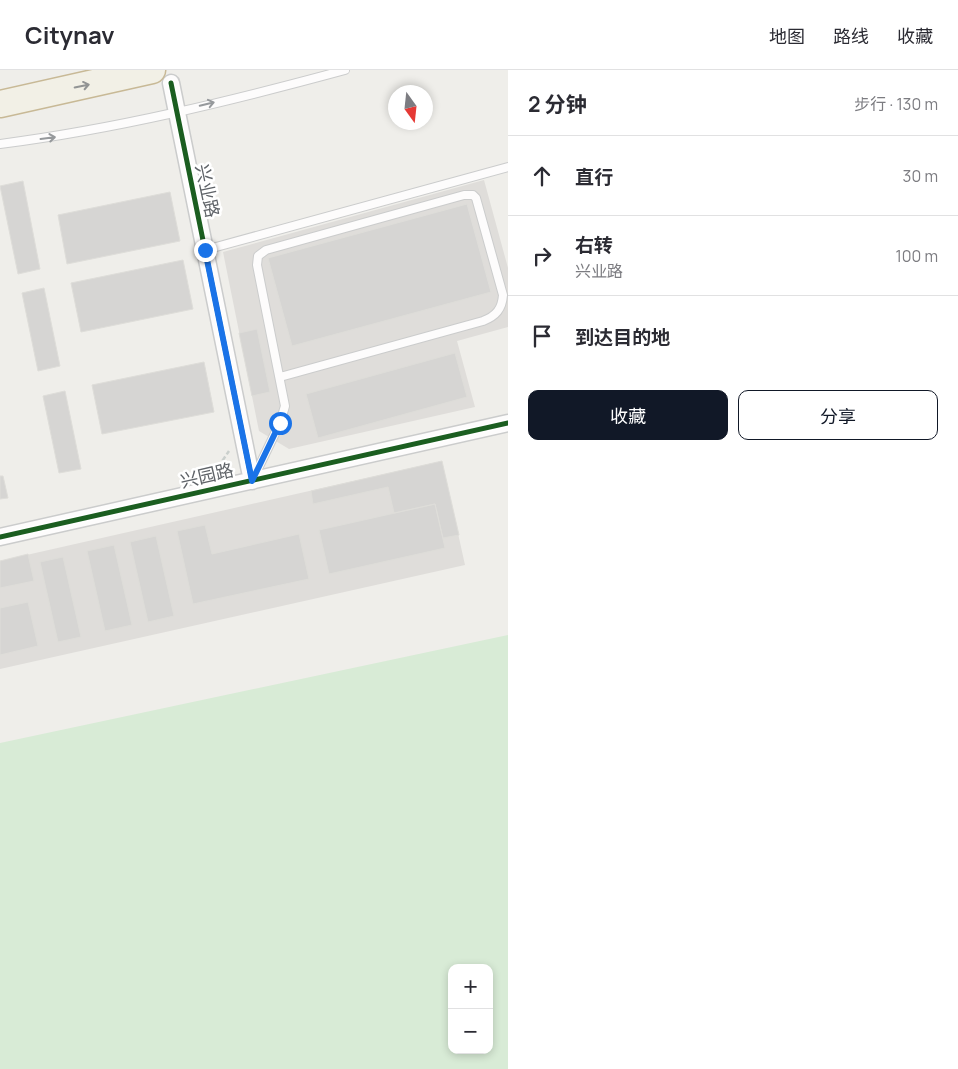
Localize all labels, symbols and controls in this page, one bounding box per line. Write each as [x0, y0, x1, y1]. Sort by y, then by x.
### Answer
text: Citynav [25, 18, 115, 51]
text: 地图 [769, 24, 805, 48]
text: 路线 [833, 24, 869, 48]
text: 收藏 [897, 24, 933, 48]
one-way arrow [73, 80, 89, 90]
north arrow [388, 85, 433, 130]
text: 2 分钟 [528, 90, 587, 118]
text: 步行 · 130 m [854, 93, 938, 115]
one-way arrow [199, 99, 215, 108]
one-way arrow [40, 133, 56, 143]
street label: 兴业路 [191, 162, 225, 220]
icon: ahead [528, 162, 556, 190]
text: 直行 [575, 164, 613, 190]
text: 30 m [903, 165, 938, 187]
text: 右转 [575, 232, 613, 258]
route end [194, 239, 217, 262]
icon: right [528, 242, 556, 270]
text: 100 m [895, 245, 938, 267]
text: 兴业路 [575, 260, 623, 282]
icon: arrive [528, 322, 556, 350]
text: 到达目的地 [575, 324, 670, 350]
button: 收藏 [528, 390, 728, 440]
button: 分享 [738, 390, 938, 440]
route start [269, 412, 292, 435]
street label: 兴园路 [178, 457, 236, 493]
map controls [448, 964, 493, 1054]
button: + [448, 964, 493, 1009]
button: − [448, 1009, 493, 1054]

